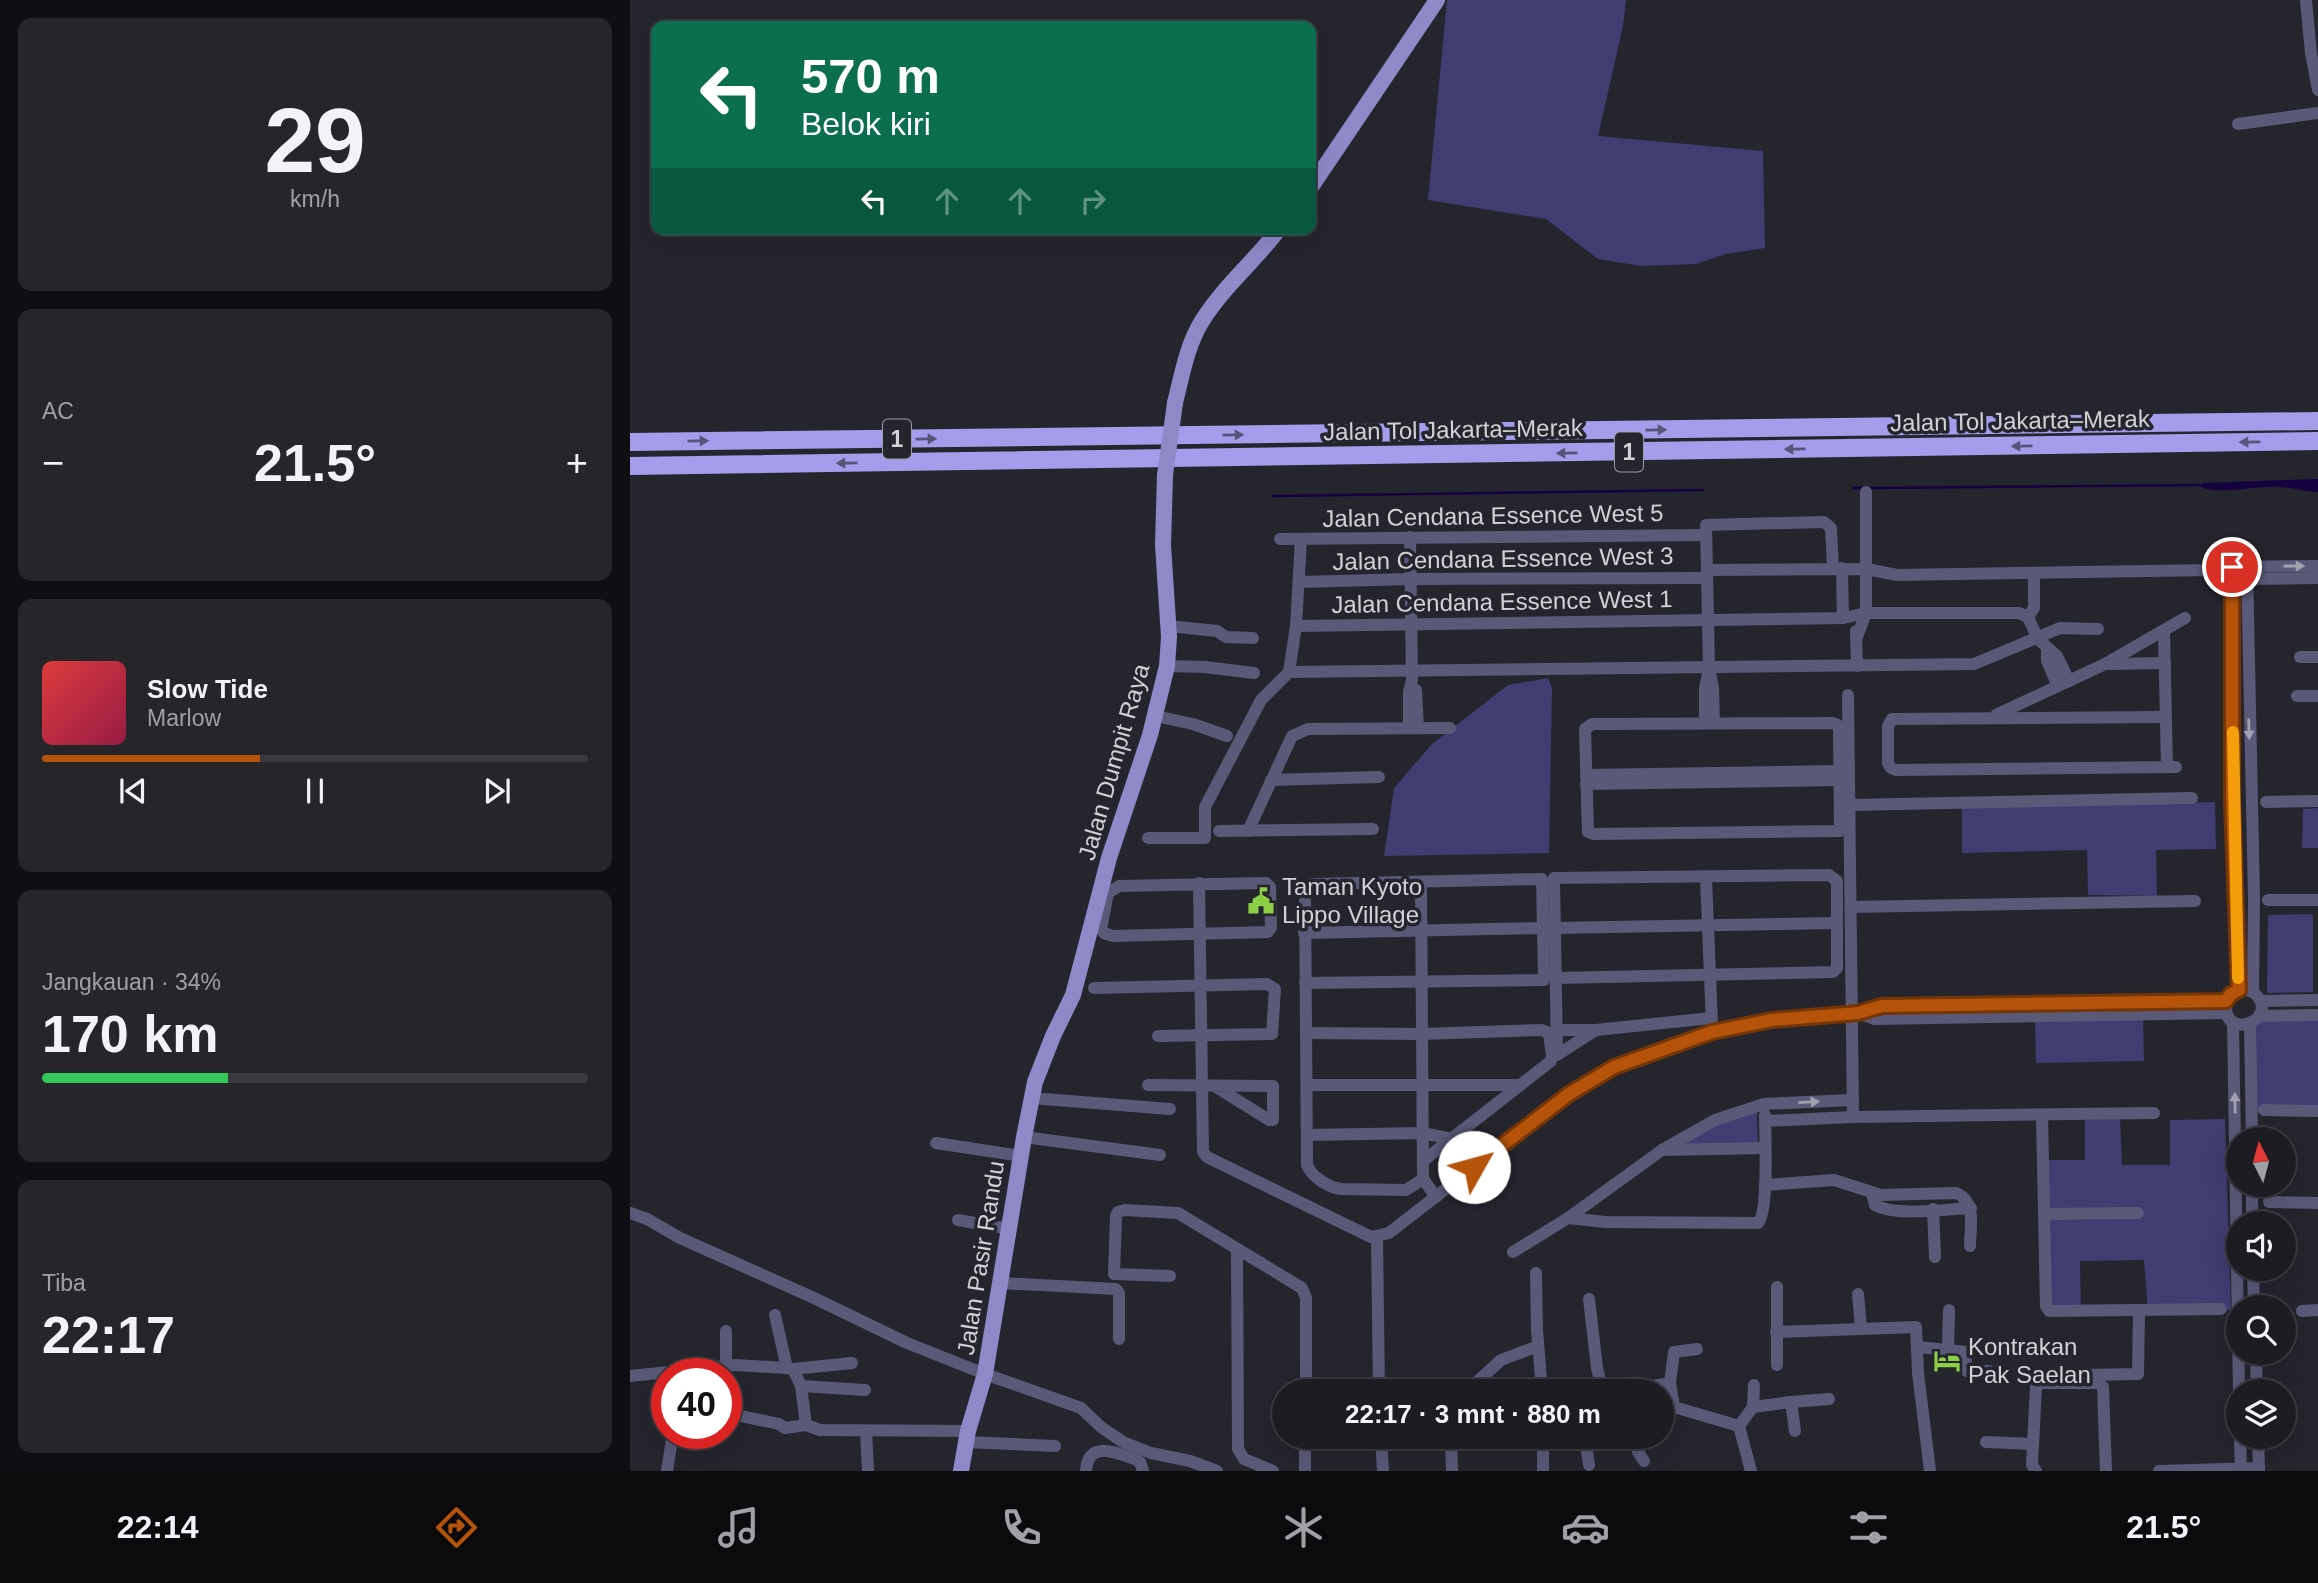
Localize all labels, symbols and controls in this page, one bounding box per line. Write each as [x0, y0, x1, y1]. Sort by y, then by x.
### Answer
icon: left [686, 49, 777, 140]
text: 570 m [801, 49, 940, 103]
text: 29 [264, 90, 366, 191]
text: Belok kiri [801, 106, 931, 142]
icon: left [855, 182, 893, 220]
icon: ahead [928, 182, 966, 220]
icon: ahead [1001, 182, 1039, 220]
icon: right [1074, 182, 1112, 220]
text: km/h [290, 186, 340, 212]
text: AC [42, 398, 74, 424]
street label: Jalan Tol Jakarta–Merak [1890, 405, 2151, 436]
street label: Jalan Tol Jakarta–Merak [1323, 414, 1584, 445]
road number: 1 [883, 420, 911, 458]
one-way arrow [1646, 424, 1668, 436]
one-way arrow [1222, 429, 1244, 441]
road number: 1 [1615, 432, 1643, 472]
one-way arrow [915, 433, 937, 445]
text: 21.5° [254, 434, 376, 492]
one-way arrow [687, 435, 709, 447]
one-way arrow [2239, 436, 2261, 448]
one-way arrow [2011, 440, 2033, 452]
text: − [42, 442, 64, 484]
text: + [566, 442, 588, 484]
one-way arrow [1784, 443, 1806, 455]
one-way arrow [1556, 447, 1578, 458]
one-way arrow [835, 457, 857, 469]
street label: Jalan Cendana Essence West 5 [1322, 499, 1664, 532]
pin [2202, 537, 2262, 597]
street label: Jalan Cendana Essence West 3 [1332, 542, 1674, 575]
icon: arrive [2213, 548, 2251, 586]
one-way arrow [2283, 560, 2305, 572]
street label: Jalan Cendana Essence West 1 [1331, 585, 1673, 618]
street label: Jalan Dumpit Raya [1073, 660, 1155, 863]
text: Slow Tide [147, 674, 268, 704]
text: Marlow [147, 705, 221, 731]
one-way arrow [2244, 719, 2255, 741]
icon: previous [114, 772, 152, 810]
icon: pause [296, 772, 334, 810]
icon: next [478, 772, 516, 810]
place label: Taman Kyoto Lippo Village [1282, 873, 1422, 928]
public building icon: Taman Kyoto Lippo Village [1246, 886, 1276, 916]
text: Jangkauan · 34% [42, 969, 221, 995]
text: 170 km [42, 1005, 218, 1063]
one-way arrow [2229, 1091, 2241, 1113]
one-way arrow [1798, 1096, 1820, 1107]
north arrow [2226, 1127, 2296, 1197]
map controls [2226, 1127, 2296, 1449]
position arrow [1437, 1130, 1511, 1204]
street label: Jalan Pasir Randu [952, 1159, 1009, 1357]
button: sound [2226, 1211, 2296, 1281]
text: Tiba [42, 1270, 86, 1296]
button: search [2226, 1295, 2296, 1365]
text: 22:17 [42, 1306, 175, 1364]
place label: Kontrakan Pak Saelan [1968, 1333, 2091, 1388]
hotel icon: Kontrakan Pak Saelan [1932, 1346, 1962, 1376]
speed limit sign: 40 [651, 1358, 742, 1449]
button: layers [2226, 1379, 2296, 1449]
text: 22:17 · 3 mnt · 880 m [1345, 1399, 1601, 1429]
icon: directions [432, 1503, 481, 1552]
icon: music [714, 1503, 763, 1552]
icon: phone [997, 1503, 1046, 1552]
icon: climate [1279, 1503, 1328, 1552]
icon: car [1561, 1503, 1610, 1552]
icon: filters [1844, 1503, 1893, 1552]
text: 22:14 [117, 1509, 199, 1545]
text: 21.5° [2126, 1509, 2201, 1545]

